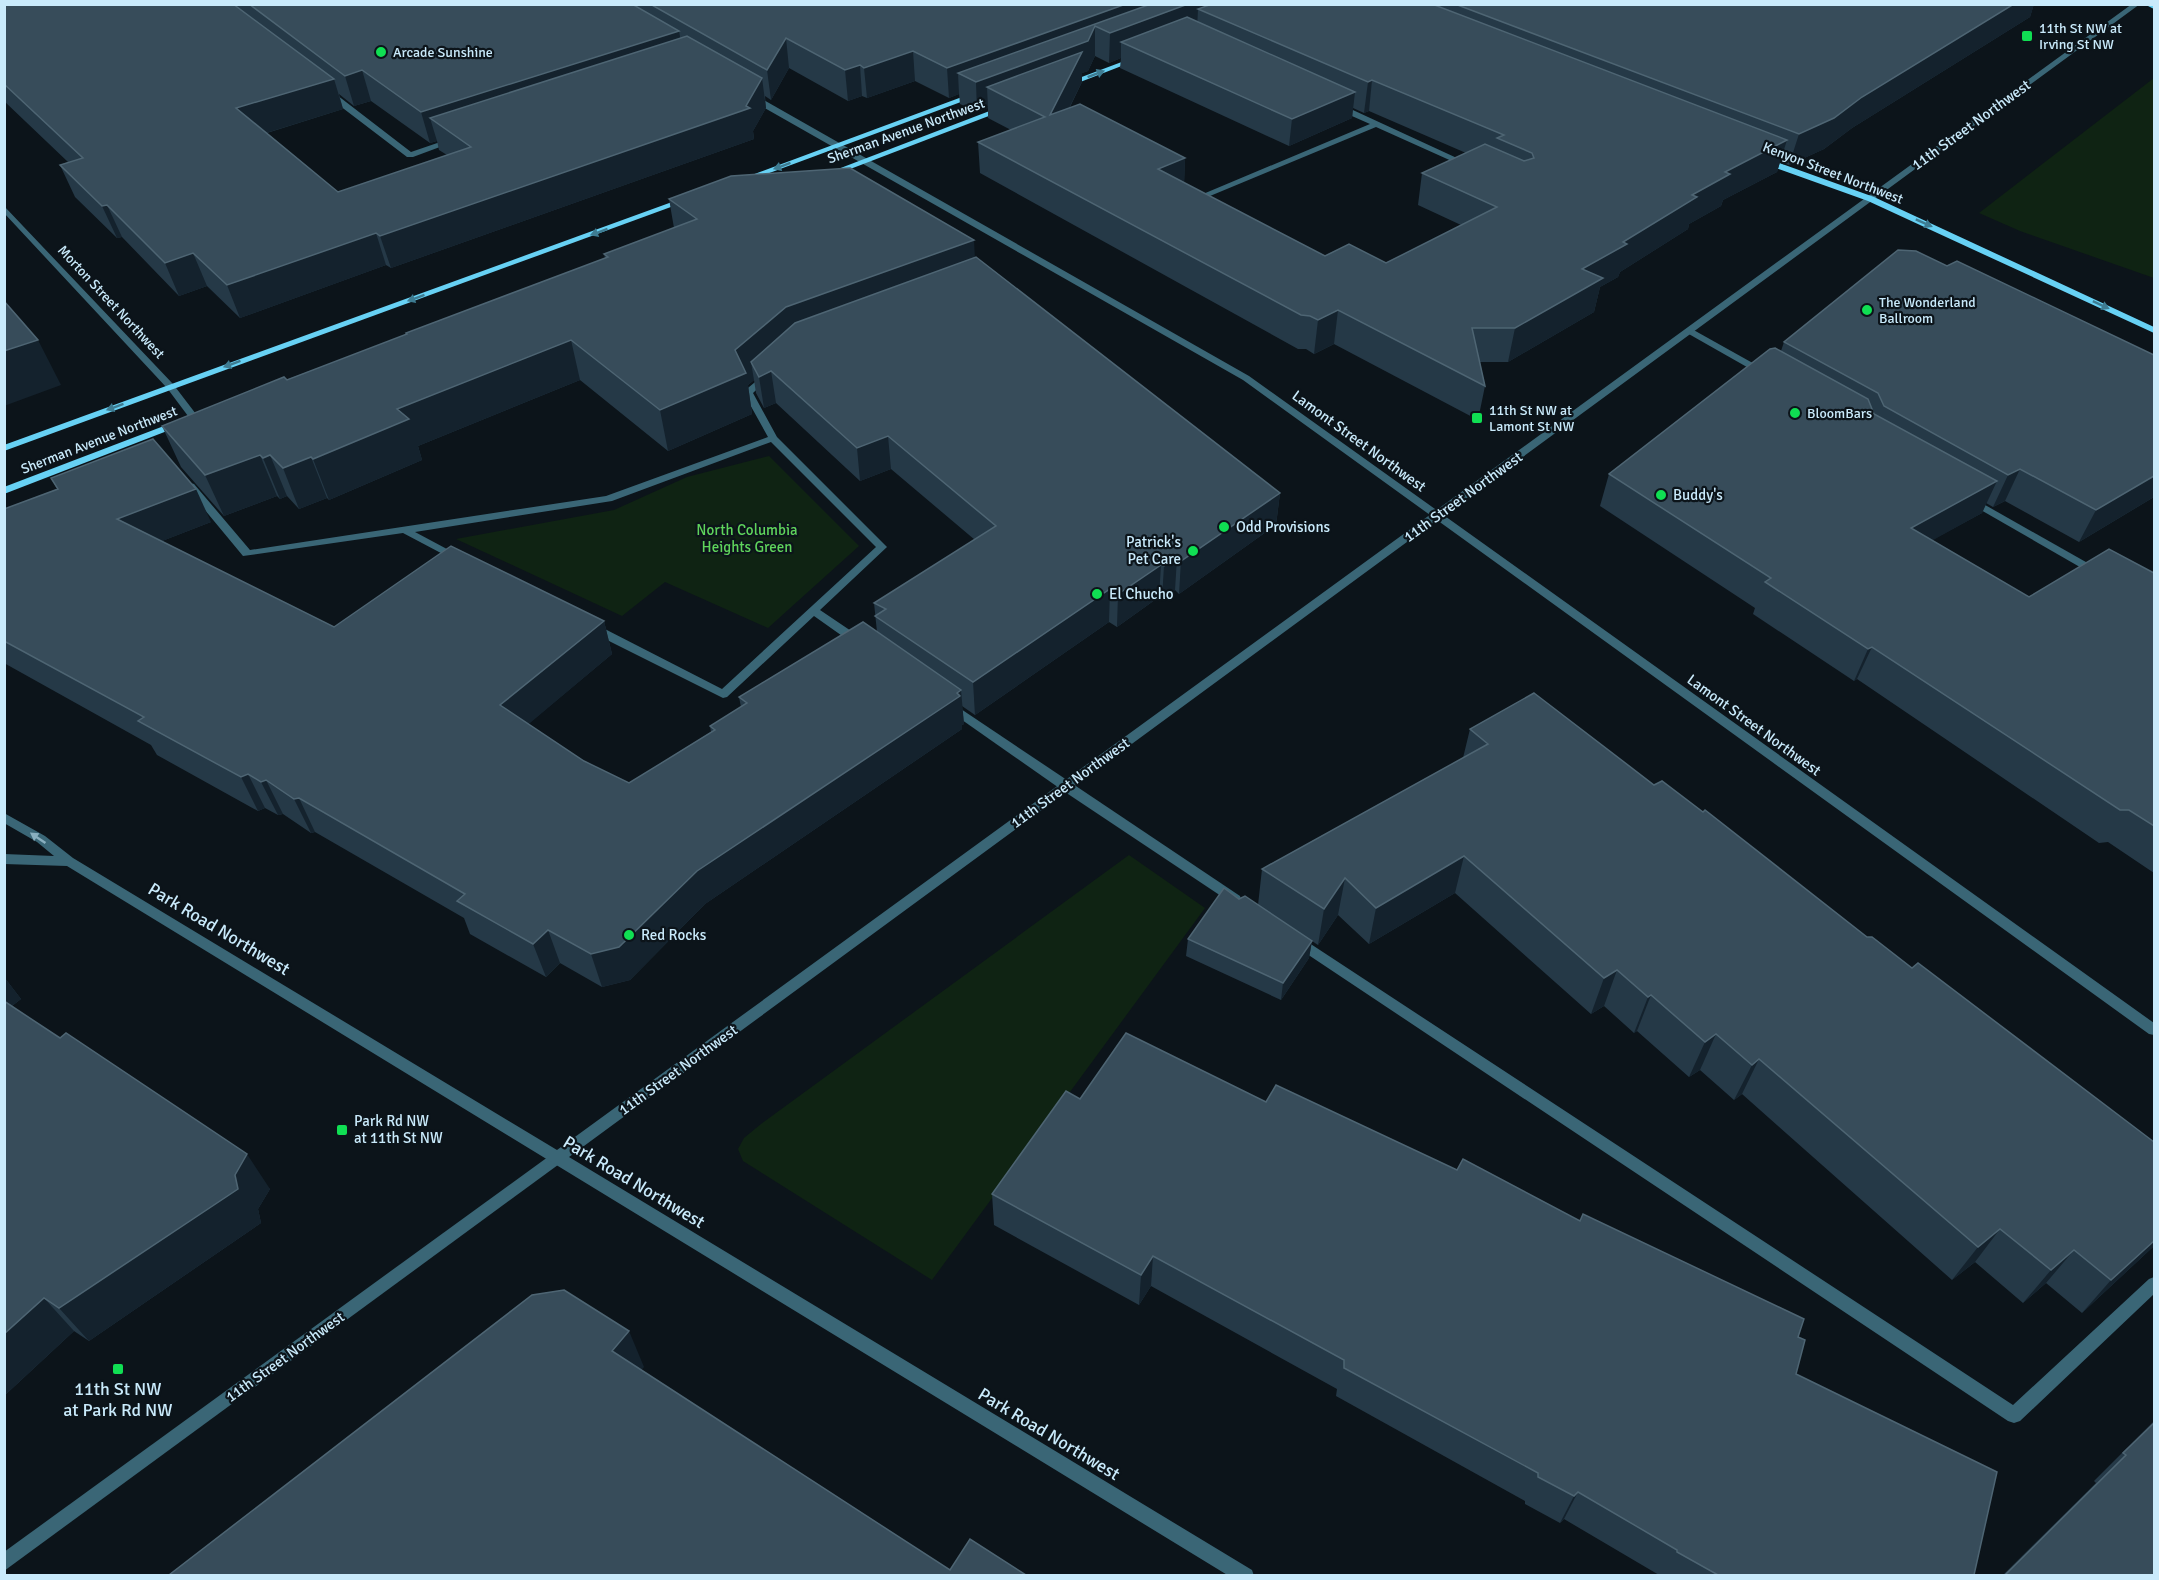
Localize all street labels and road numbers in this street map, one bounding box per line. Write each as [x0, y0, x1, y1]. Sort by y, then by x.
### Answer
street label: 11th Street Northwest [1908, 76, 2034, 174]
street label: Sherman Avenue Northwest [825, 95, 987, 167]
street label: Kenyon Street Northwest [1760, 138, 1906, 208]
street label: Morton Street Northwest [54, 242, 168, 362]
street label: Lamont Street Northwest [1289, 386, 1429, 496]
street label: Sherman Avenue Northwest [19, 402, 180, 478]
street label: 11th Street Northwest [1400, 448, 1526, 546]
street label: Lamont Street Northwest [1684, 670, 1824, 780]
street label: 11th Street Northwest [1007, 734, 1133, 832]
street label: Park Road Northwest [144, 878, 294, 980]
street label: 11th Street Northwest [615, 1021, 741, 1119]
street label: Park Road Northwest [559, 1131, 709, 1233]
street label: 11th Street Northwest [222, 1308, 348, 1406]
street label: Park Road Northwest [974, 1383, 1124, 1485]

